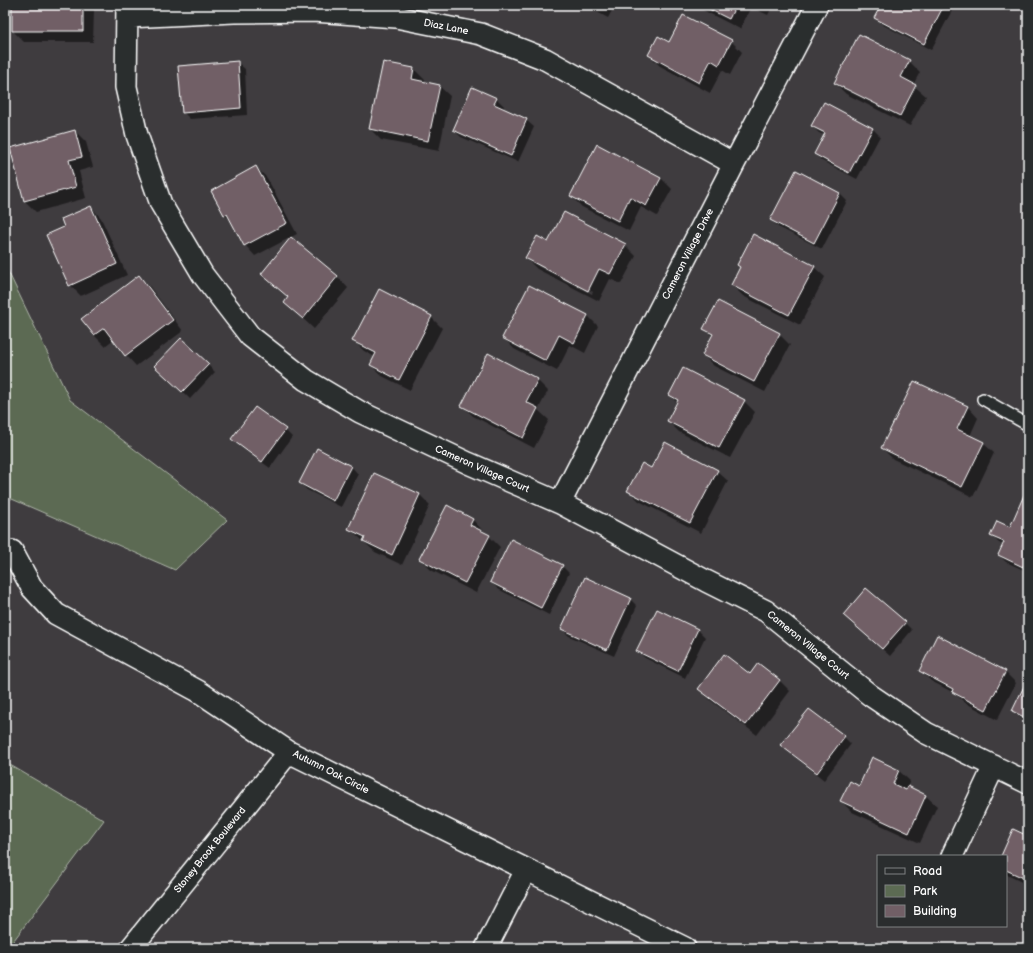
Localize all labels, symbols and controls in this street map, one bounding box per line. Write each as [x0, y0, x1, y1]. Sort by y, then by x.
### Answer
street label: Diaz Lane [423, 17, 470, 37]
street label: Cameron Village Drive [660, 206, 716, 302]
street label: Cameron Village Court [433, 443, 531, 495]
street label: Cameron Village Court [765, 608, 851, 682]
street label: Autumn Oak Circle [291, 748, 371, 796]
street label: Stoney Brook Boulevard [172, 804, 249, 895]
legend [877, 855, 1007, 927]
text: Road [913, 864, 942, 879]
text: Park [913, 884, 937, 899]
text: Building [913, 904, 957, 919]

